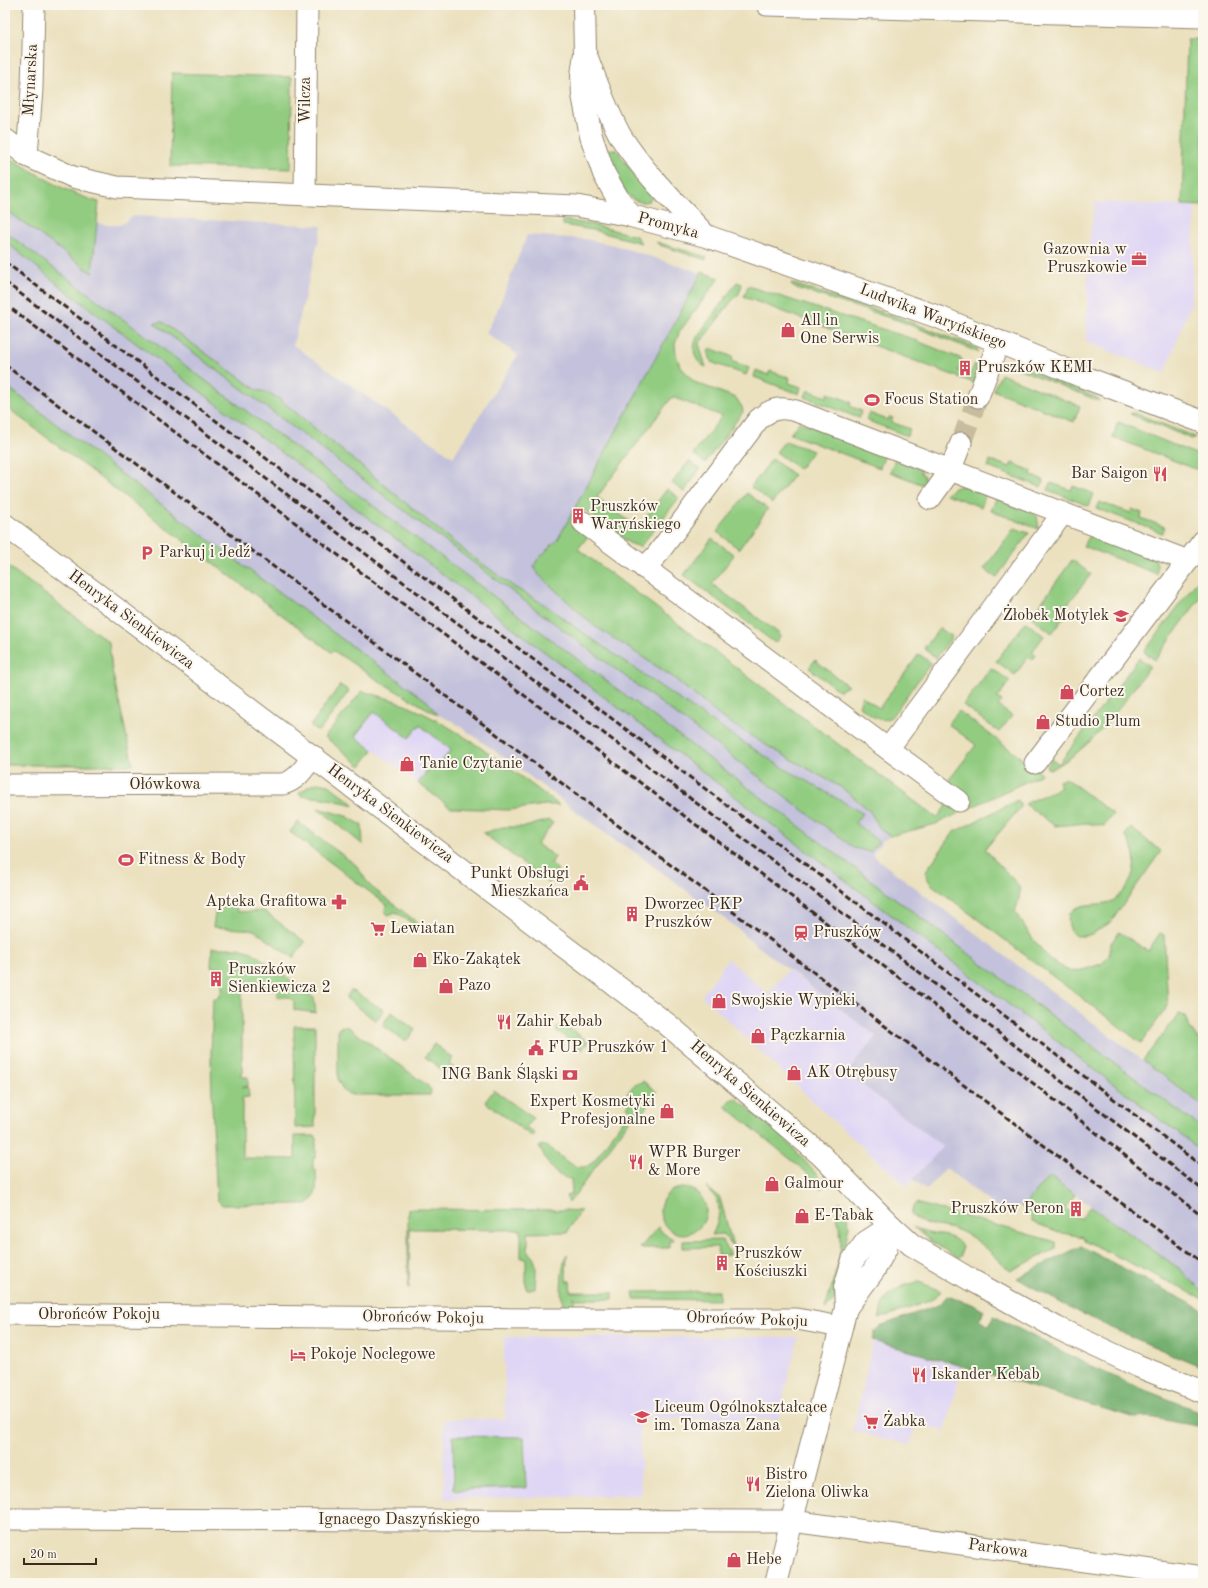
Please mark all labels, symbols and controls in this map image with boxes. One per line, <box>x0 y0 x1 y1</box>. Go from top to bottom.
street label: Młynarska <box>21 43 41 117</box>
street label: Wilcza <box>298 76 314 123</box>
street label: Promyka <box>636 210 700 242</box>
place label: Gazownia w Pruszkowie <box>1043 242 1128 276</box>
office icon: Gazownia w Pruszkowie <box>1130 250 1148 268</box>
street label: Ludwika Waryńskiego <box>857 282 1009 352</box>
place label: All in One Serwis <box>800 313 879 347</box>
shop icon: All in One Serwis <box>779 321 797 339</box>
building icon: Pruszków KEMI <box>956 359 974 377</box>
place label: Pruszków KEMI <box>977 360 1093 376</box>
sports icon: Focus Station <box>863 391 881 409</box>
place label: Focus Station <box>884 392 979 408</box>
restaurant icon: Bar Saigon <box>1151 465 1169 483</box>
place label: Bar Saigon <box>1071 466 1148 482</box>
place label: Pruszków Waryńskiego <box>590 499 681 533</box>
building icon: Pruszków Waryńskiego <box>569 507 587 525</box>
parking icon: Parkuj i Jedź <box>138 544 156 562</box>
place label: Parkuj i Jedź <box>159 545 250 561</box>
street label: Henryka Sienkiewicza <box>65 567 197 673</box>
place label: Żłobek Motylek <box>1002 604 1109 624</box>
school or university icon: Żłobek Motylek <box>1112 607 1130 625</box>
shop icon: Cortez <box>1058 683 1076 701</box>
place label: Cortez <box>1079 684 1124 700</box>
shop icon: Studio Plum <box>1034 713 1052 731</box>
place label: Studio Plum <box>1055 714 1141 730</box>
shop icon: Tanie Czytanie <box>398 755 416 773</box>
place label: Tanie Czytanie <box>419 756 522 772</box>
street label: Henryka Sienkiewicza <box>324 761 456 867</box>
street label: Ołówkowa <box>129 777 201 793</box>
sports icon: Fitness & Body <box>117 851 135 869</box>
place label: Fitness & Body <box>138 852 246 868</box>
place label: Punkt Obsługi Mieszkańca <box>470 866 569 900</box>
public building icon: Punkt Obsługi Mieszkańca <box>572 874 590 892</box>
pharmacy icon: Apteka Grafitowa <box>330 893 348 911</box>
place label: Apteka Grafitowa <box>205 894 327 910</box>
place label: Dworzec PKP Pruszków <box>644 897 742 931</box>
building icon: Dworzec PKP Pruszków <box>623 905 641 923</box>
supermarket icon: Lewiatan <box>369 920 387 938</box>
place label: Lewiatan <box>390 921 455 937</box>
station icon: Pruszków <box>792 924 810 942</box>
place label: Pruszków <box>813 925 882 941</box>
shop icon: Eko-Zakątek <box>411 951 429 969</box>
place label: Eko-Zakątek <box>432 952 521 968</box>
place label: Pruszków Sienkiewicza 2 <box>228 962 331 996</box>
building icon: Pruszków Sienkiewicza 2 <box>207 970 225 988</box>
shop icon: Pazo <box>437 977 455 995</box>
place label: Pazo <box>458 978 491 994</box>
shop icon: Swojskie Wypieki <box>710 992 728 1010</box>
place label: Swojskie Wypieki <box>731 993 855 1009</box>
restaurant icon: Zahir Kebab <box>495 1013 513 1031</box>
place label: Zahir Kebab <box>516 1014 602 1030</box>
shop icon: Pączkarnia <box>749 1027 767 1045</box>
place label: Pączkarnia <box>770 1028 846 1044</box>
street label: Henryka Sienkiewicza <box>687 1038 813 1150</box>
public building icon: FUP Pruszków 1 <box>527 1039 545 1057</box>
place label: FUP Pruszków 1 <box>548 1040 669 1056</box>
place label: ING Bank Śląski <box>441 1062 558 1083</box>
shop icon: AK Otrębusy <box>785 1064 803 1082</box>
place label: AK Otrębusy <box>806 1065 898 1081</box>
bank icon: ING Bank Śląski <box>561 1066 579 1084</box>
place label: Expert Kosmetyki Profesjonalne <box>530 1094 655 1128</box>
shop icon: Expert Kosmetyki Profesjonalne <box>658 1102 676 1120</box>
place label: WPR Burger & More <box>648 1145 741 1179</box>
restaurant icon: WPR Burger & More <box>627 1153 645 1171</box>
shop icon: Galmour <box>763 1175 781 1193</box>
place label: Galmour <box>784 1176 844 1192</box>
building icon: Pruszków Peron <box>1067 1200 1085 1218</box>
place label: Pruszków Peron <box>951 1201 1064 1217</box>
shop icon: E-Tabak <box>793 1207 811 1225</box>
place label: E-Tabak <box>814 1208 874 1224</box>
place label: Pruszków Kościuszki <box>734 1246 807 1280</box>
building icon: Pruszków Kościuszki <box>713 1254 731 1272</box>
street label: Obrońców Pokoju <box>38 1307 160 1323</box>
street label: Obrońców Pokoju <box>362 1309 485 1327</box>
street label: Obrońców Pokoju <box>686 1310 809 1330</box>
hotel icon: Pokoje Noclegowe <box>289 1346 307 1364</box>
place label: Pokoje Noclegowe <box>310 1347 435 1363</box>
restaurant icon: Iskander Kebab <box>910 1366 928 1384</box>
place label: Iskander Kebab <box>931 1367 1040 1383</box>
place label: Liceum Ogólnokształcące im. Tomasza Zana <box>654 1400 827 1434</box>
school or university icon: Liceum Ogólnokształcące im. Tomasza Zana <box>633 1408 651 1426</box>
place label: Żabka <box>883 1410 926 1430</box>
supermarket icon: Żabka <box>862 1413 880 1431</box>
place label: Bistro Zielona Oliwka <box>765 1467 869 1501</box>
restaurant icon: Bistro Zielona Oliwka <box>744 1475 762 1493</box>
street label: Ignacego Daszyńskiego <box>318 1512 480 1528</box>
street label: Parkowa <box>967 1537 1029 1561</box>
scale bar <box>24 1540 96 1566</box>
text: 20 m <box>30 1549 57 1561</box>
shop icon: Hebe <box>725 1551 743 1569</box>
place label: Hebe <box>746 1552 782 1568</box>

